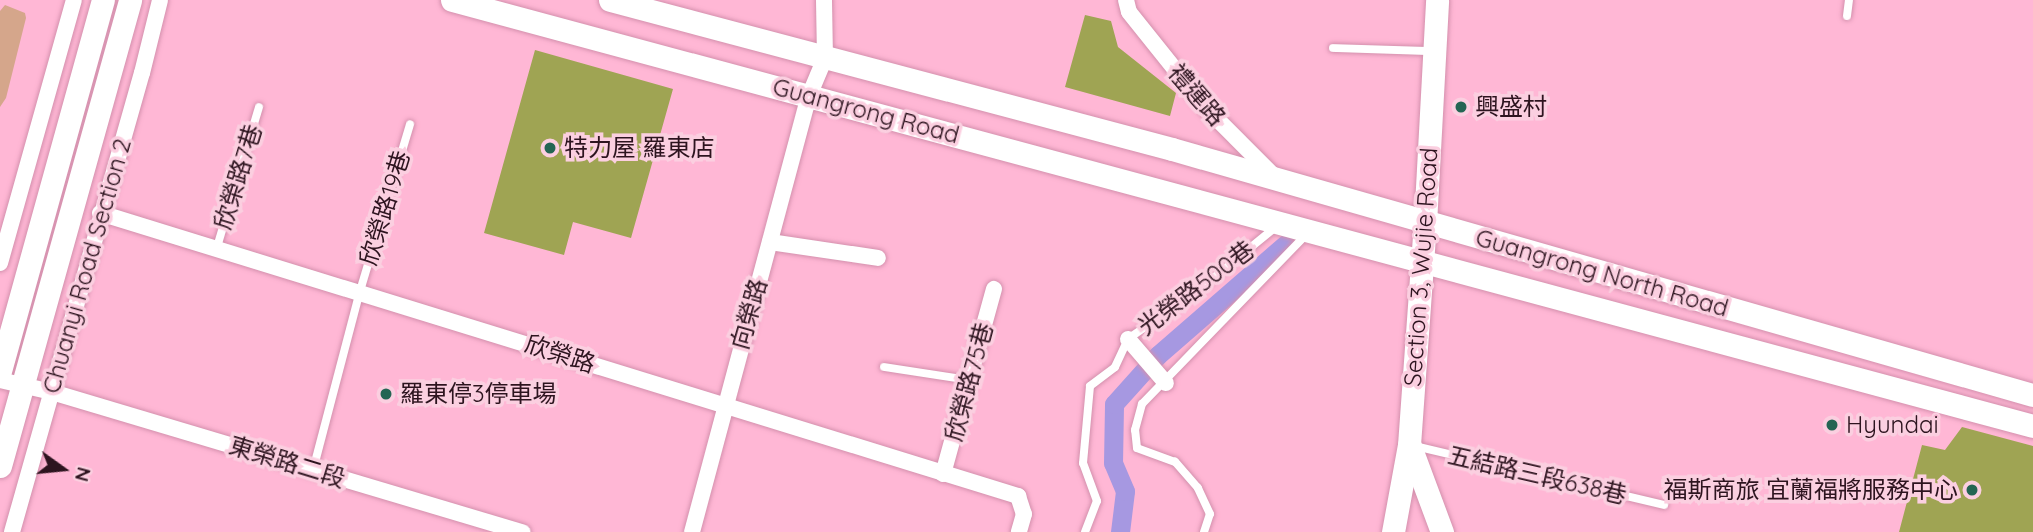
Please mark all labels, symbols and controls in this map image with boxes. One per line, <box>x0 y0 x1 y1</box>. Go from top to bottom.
street label: 禮運路 <box>1163 58 1231 132</box>
street label: Guangrong Road <box>770 72 962 150</box>
place label: 興盛村 <box>1475 93 1547 121</box>
marker: 興盛村 <box>1453 99 1469 115</box>
street label: 欣榮路7巷 <box>208 121 268 233</box>
place label: 特力屋 羅東店 <box>564 134 715 162</box>
street label: Chuanyi Road Section 2 <box>37 135 137 397</box>
marker: 特力屋 羅東店 <box>542 140 558 156</box>
street label: 欣榮路19巷 <box>354 147 416 269</box>
street label: Section 3, Wujie Road <box>1398 147 1444 387</box>
street label: Guangrong North Road <box>1472 223 1732 323</box>
street label: 光榮路500巷 <box>1132 235 1260 341</box>
street label: 向榮路 <box>725 275 773 353</box>
street label: 欣榮路75巷 <box>939 320 999 444</box>
street label: 欣榮路 <box>521 329 599 379</box>
place label: 羅東停3停車場 <box>400 380 557 408</box>
marker: 羅東停3停車場 <box>378 386 394 402</box>
place label: Hyundai <box>1846 411 1939 439</box>
marker: Hyundai <box>1824 417 1840 433</box>
street label: 東榮路二段 <box>225 431 349 493</box>
north arrow <box>28 434 98 504</box>
street label: 五結路三段638巷 <box>1445 440 1629 510</box>
text: N <box>70 465 97 484</box>
place label: 福斯商旅 宜蘭福將服務中心 <box>1663 476 1958 504</box>
marker: 福斯商旅 宜蘭福將服務中心 <box>1964 482 1980 498</box>

